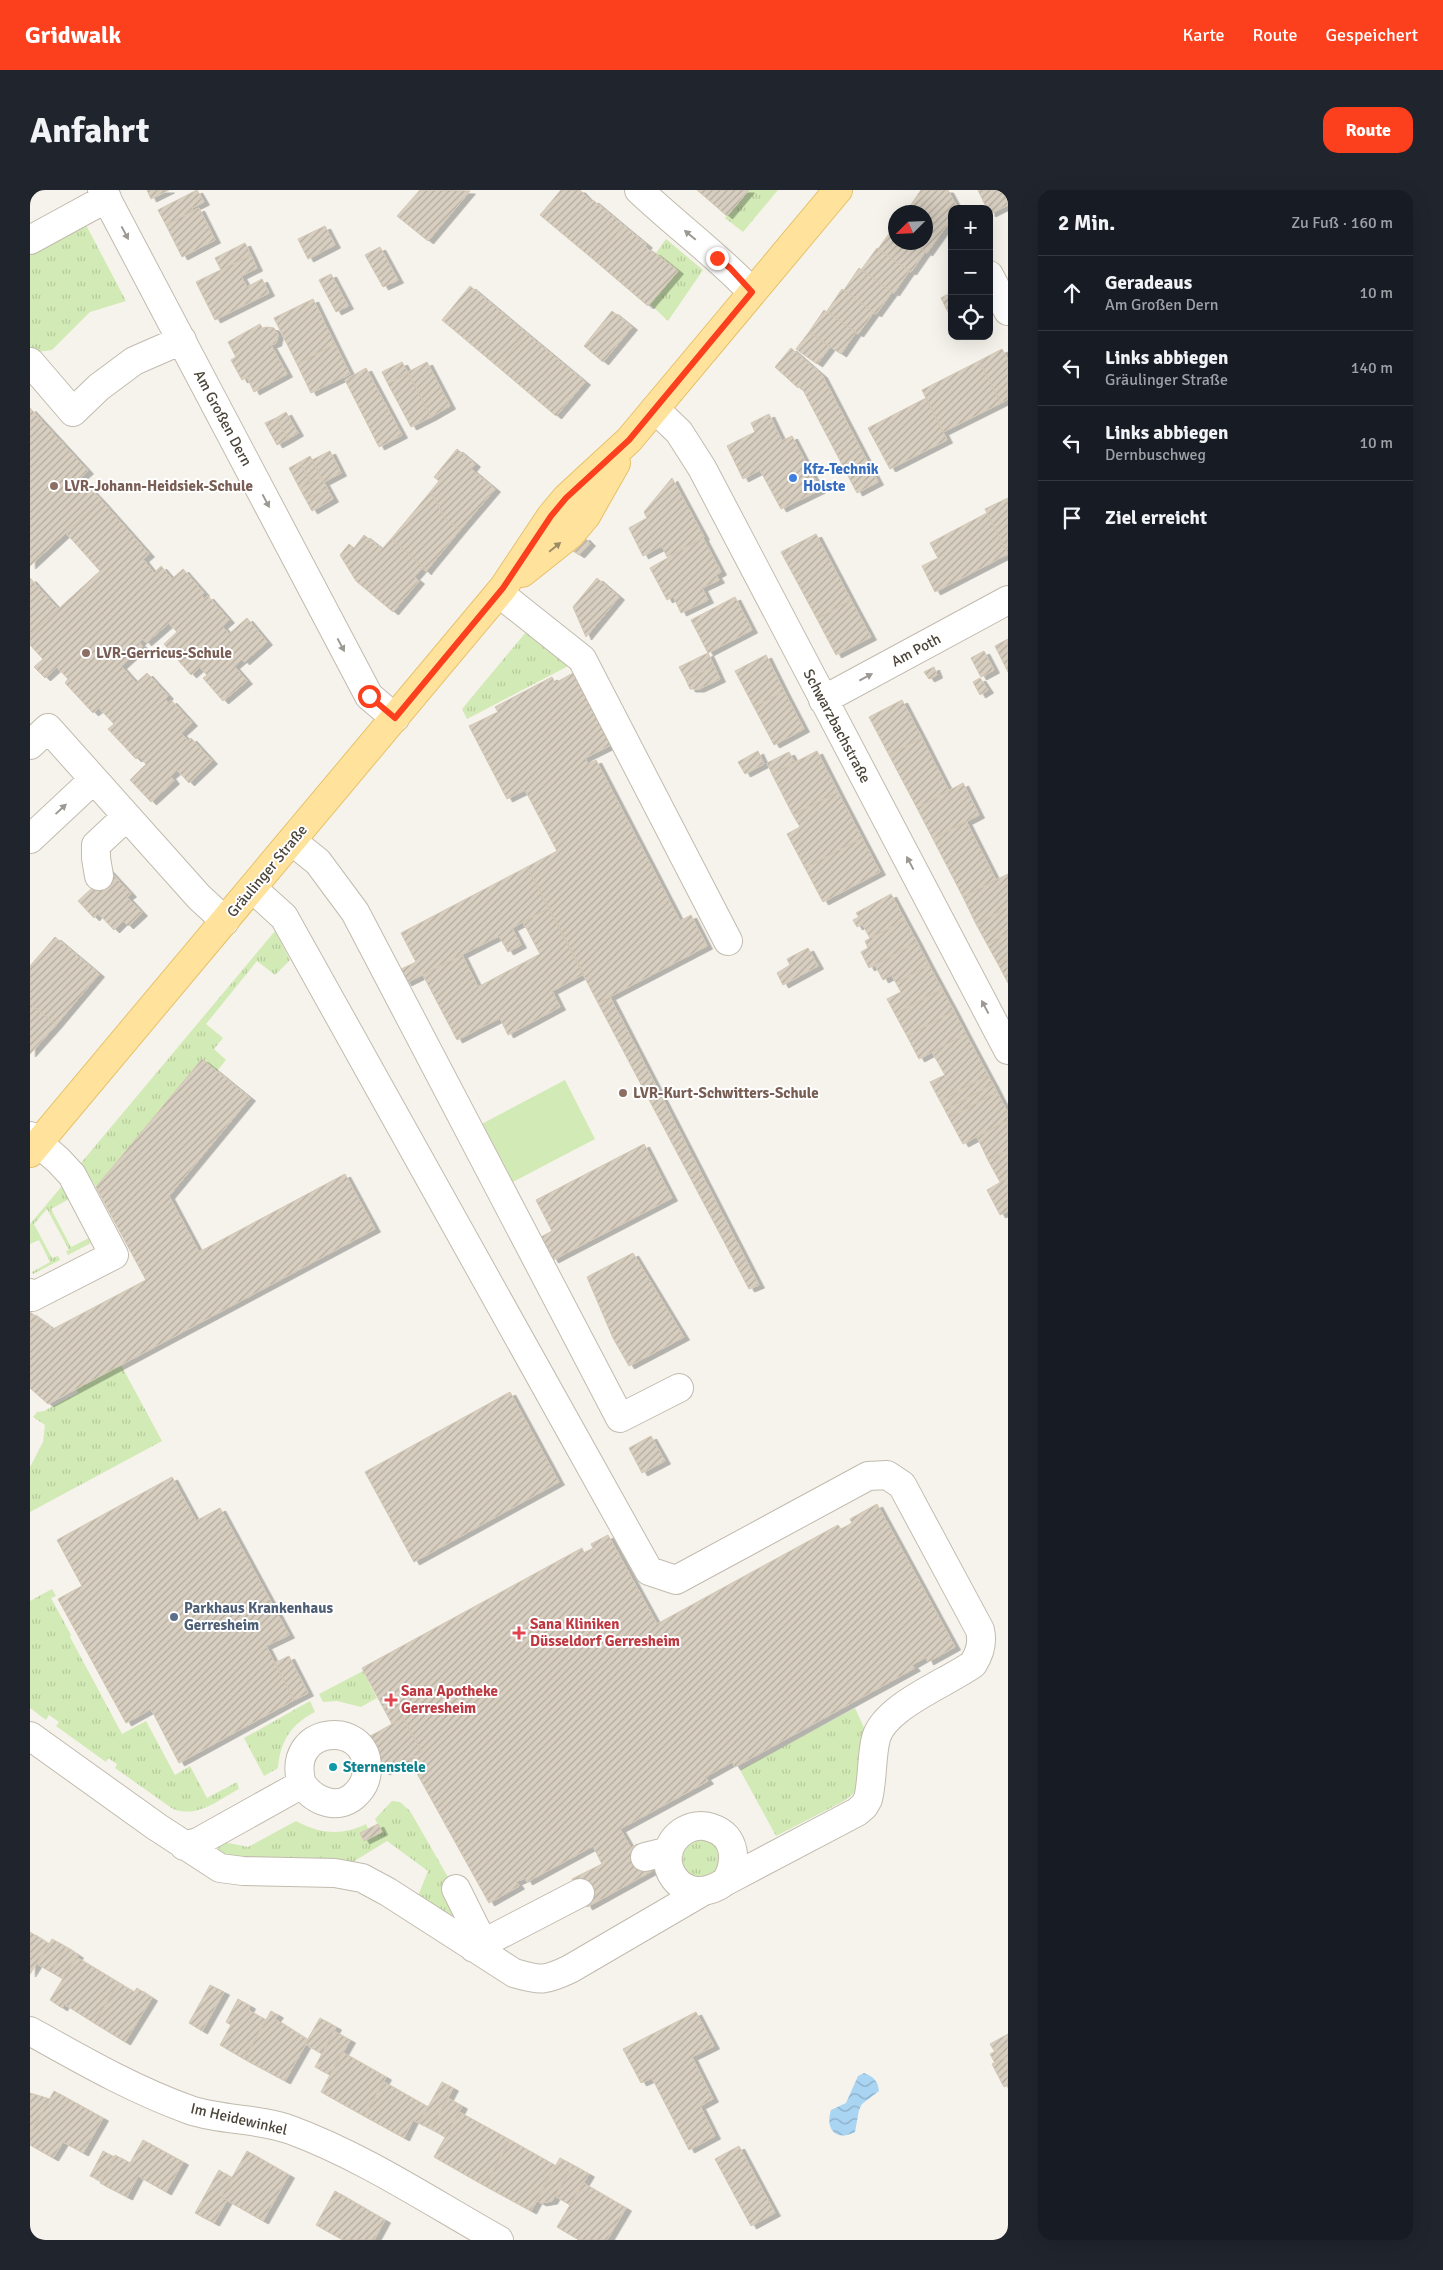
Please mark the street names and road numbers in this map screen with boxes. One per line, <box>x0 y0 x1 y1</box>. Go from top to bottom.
street label: Am Großen Dern <box>190 367 256 469</box>
street label: Am Poth <box>888 629 944 671</box>
street label: Schwarzbachstraße <box>799 666 875 786</box>
street label: Gräulinger Straße <box>223 821 311 921</box>
street label: Im Heidewinkel <box>189 2099 289 2139</box>

